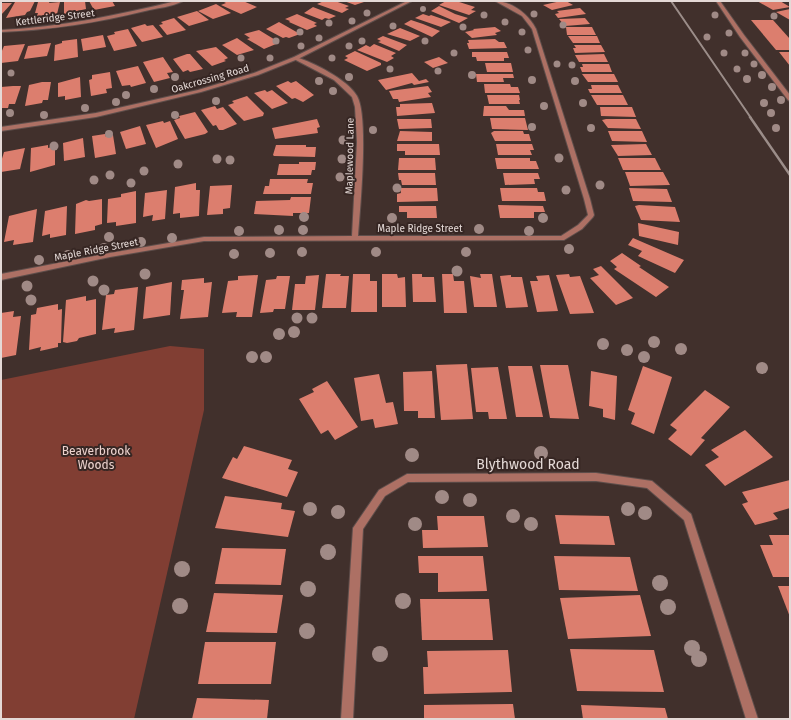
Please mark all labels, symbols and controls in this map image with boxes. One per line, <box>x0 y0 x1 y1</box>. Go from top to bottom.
street label: Kettleridge Street <box>15 7 96 29</box>
street label: Oakcrossing Road <box>170 62 251 96</box>
street label: Maplewood Lane <box>343 118 357 194</box>
street label: Maple Ridge Street <box>377 223 463 235</box>
street label: Maple Ridge Street <box>53 236 140 264</box>
park label: Beaverbrook Woods <box>62 444 131 472</box>
street label: Blythwood Road <box>476 456 580 473</box>

